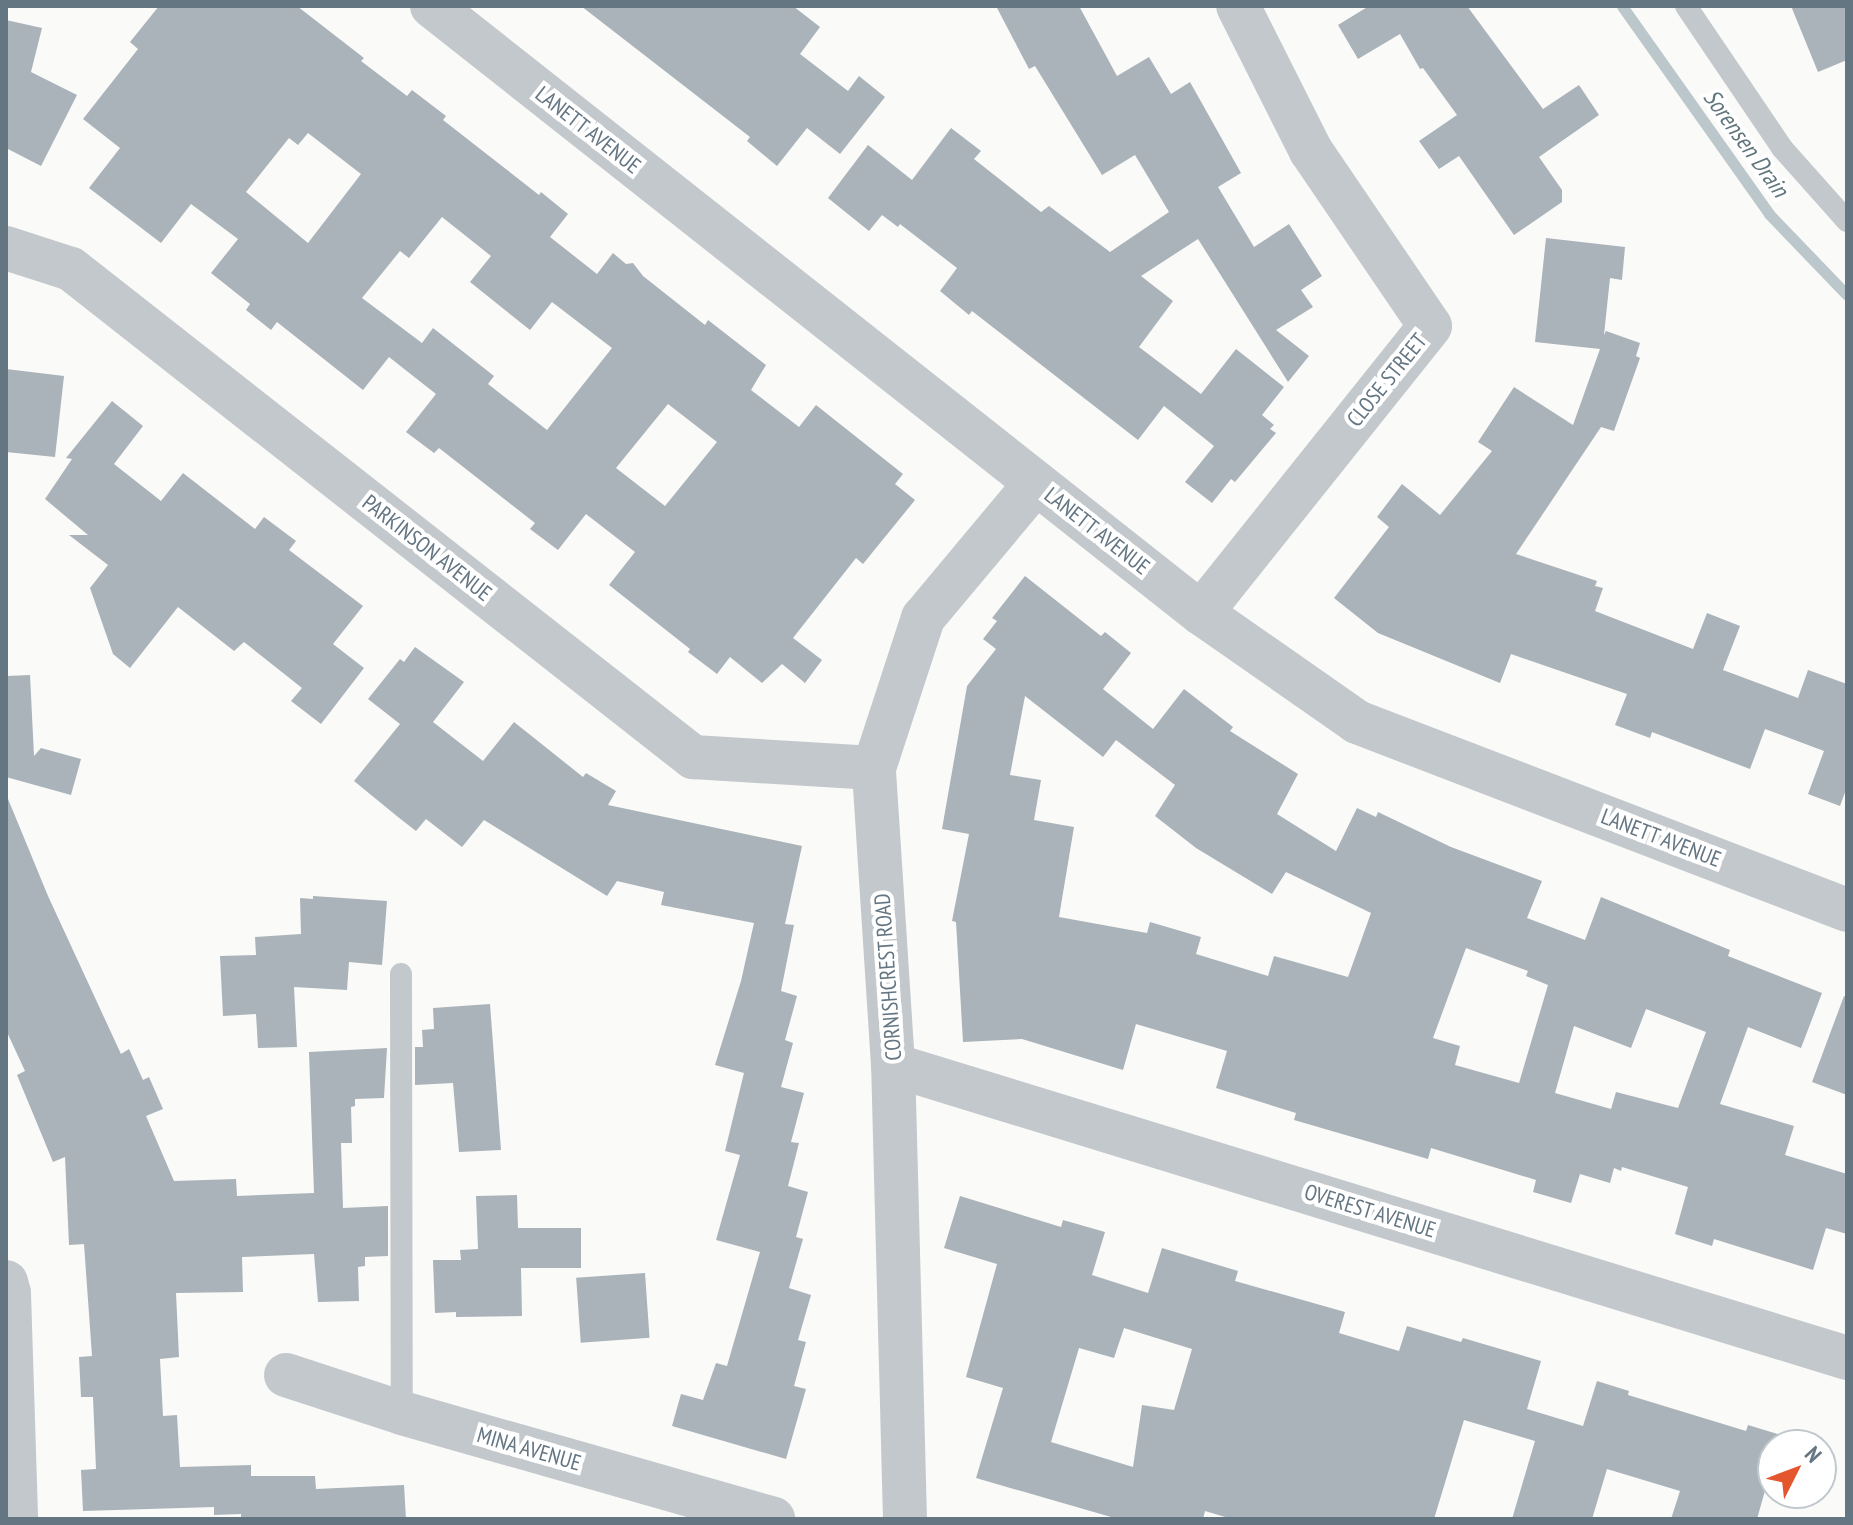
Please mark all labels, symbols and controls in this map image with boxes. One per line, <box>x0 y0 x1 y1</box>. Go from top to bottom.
street label: LANETT AVENUE <box>530 80 646 180</box>
water label: Sorensen Drain <box>1697 84 1795 202</box>
street label: CLOSE STREET <box>1341 328 1433 432</box>
street label: LANETT AVENUE <box>1039 481 1155 581</box>
street label: PARKINSON AVENUE <box>357 489 497 607</box>
street label: LANETT AVENUE <box>1597 803 1725 873</box>
street label: CORNISHCREST ROAD <box>869 892 907 1062</box>
street label: OVEREST AVENUE <box>1301 1178 1439 1244</box>
street label: MINA AVENUE <box>473 1421 585 1477</box>
north arrow <box>1757 1429 1837 1509</box>
text: N <box>1799 1440 1828 1468</box>

